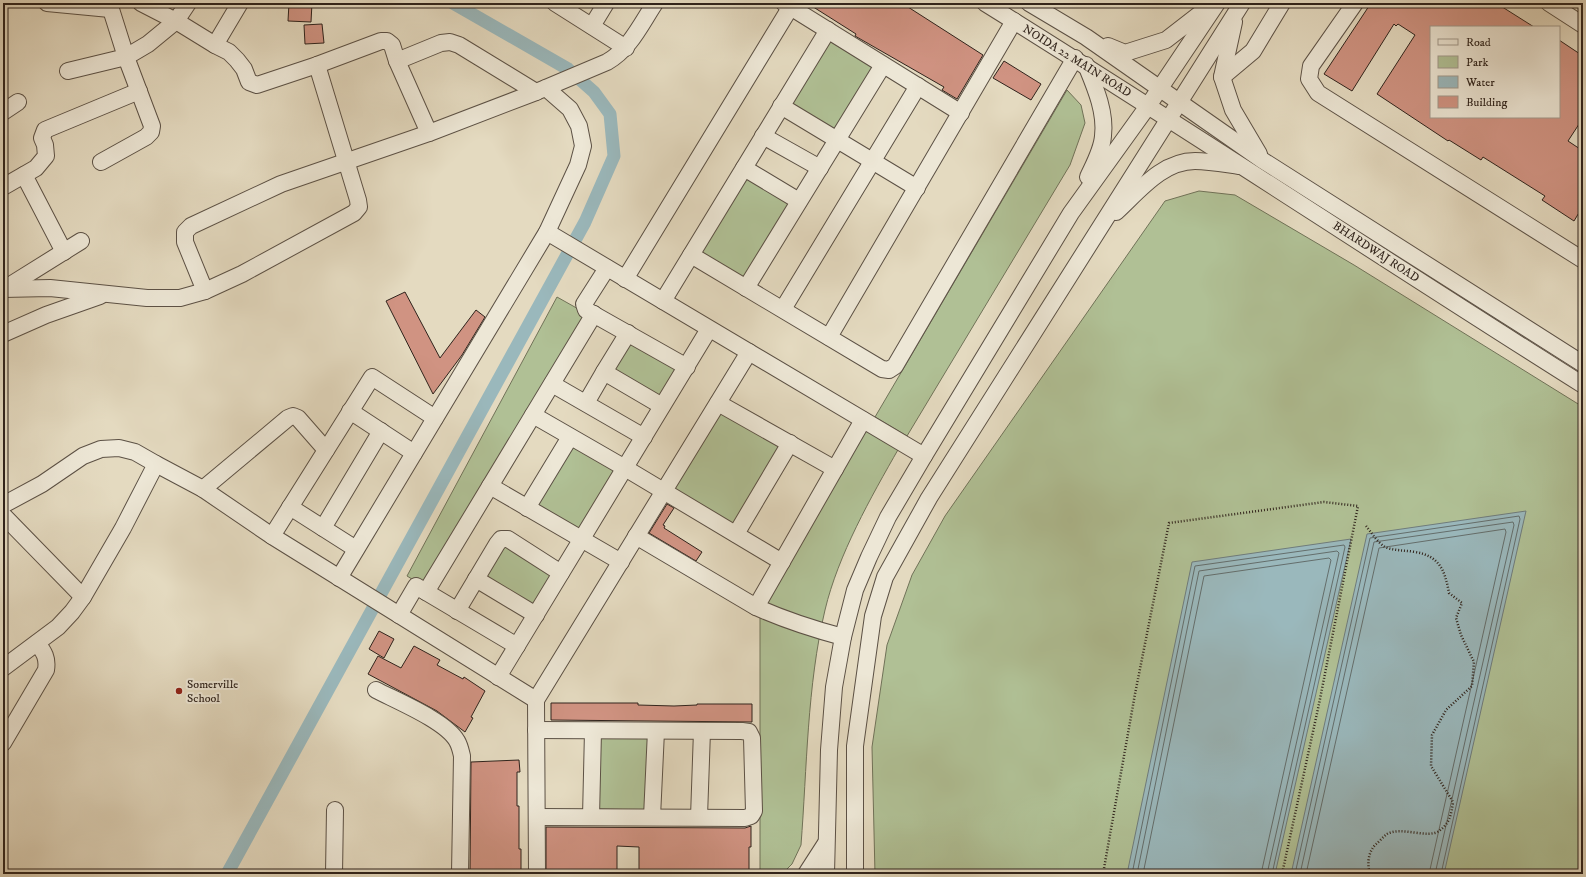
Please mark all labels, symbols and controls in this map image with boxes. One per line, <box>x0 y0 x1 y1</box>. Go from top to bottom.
street label: NOIDA 22 MAIN ROAD <box>1020 21 1134 101</box>
legend <box>1430 26 1560 118</box>
text: Road <box>1466 35 1491 50</box>
text: Park <box>1466 55 1488 70</box>
text: Water <box>1465 75 1495 90</box>
text: Building <box>1466 95 1507 110</box>
street label: BHARDWAJ ROAD <box>1330 218 1422 286</box>
place label: Somerville School <box>187 677 238 706</box>
marker: Somerville School <box>174 686 184 696</box>

